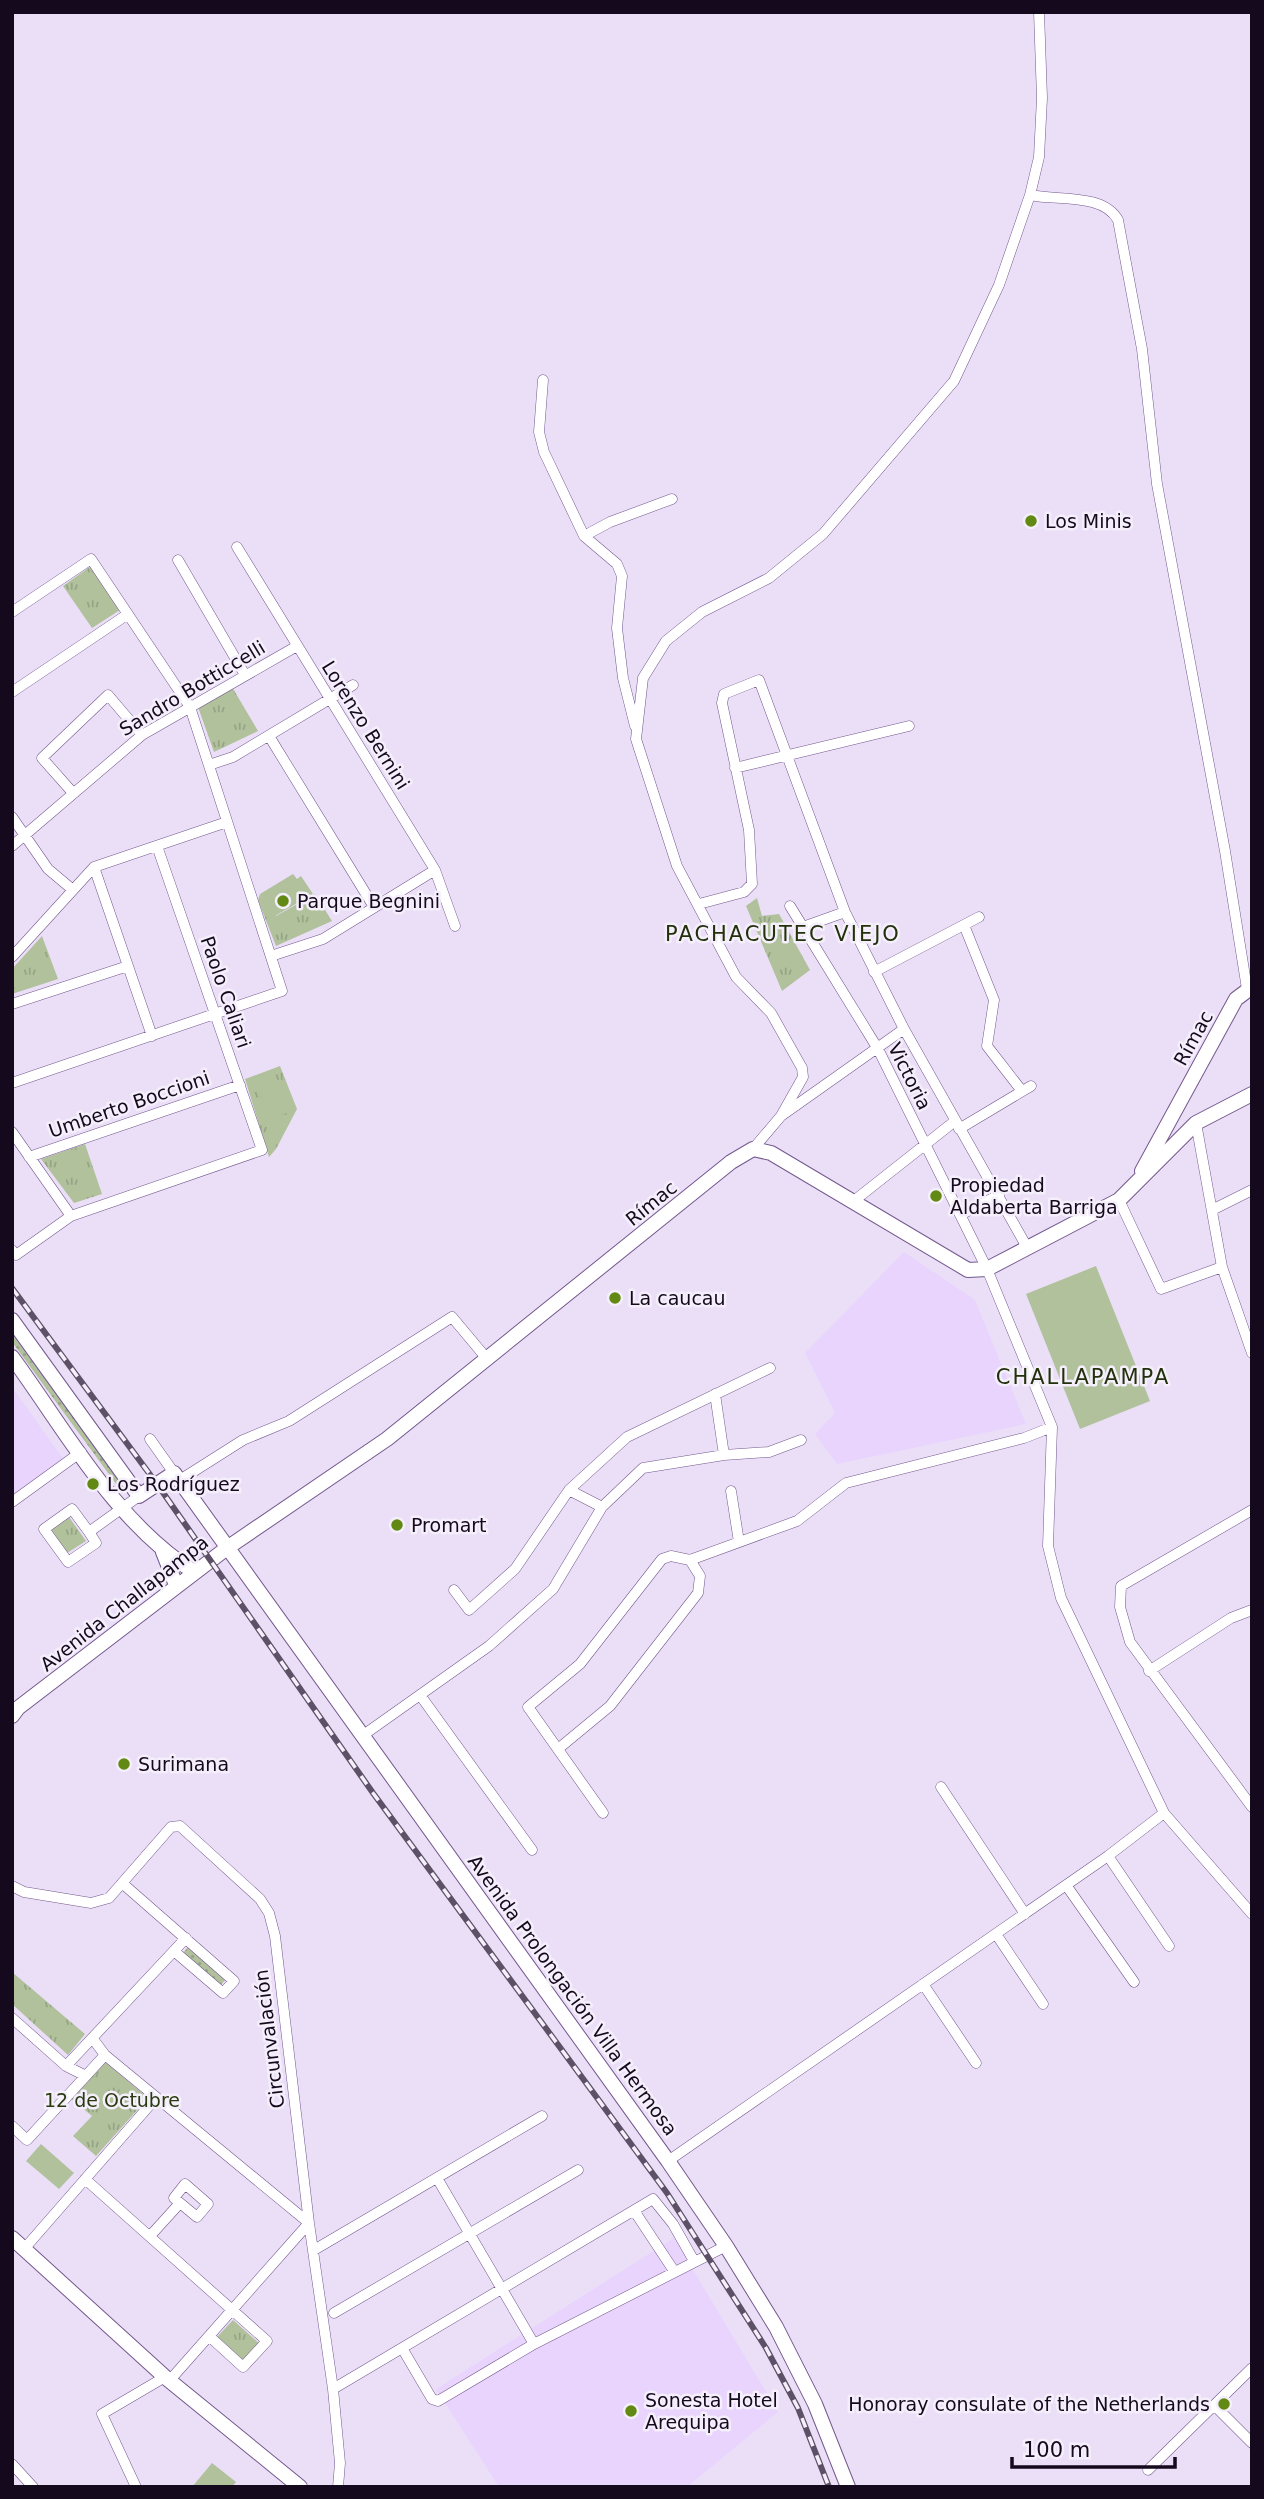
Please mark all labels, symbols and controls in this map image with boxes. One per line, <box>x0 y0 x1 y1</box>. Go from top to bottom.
place label: Los Minis <box>1045 510 1132 532</box>
marker: Los Minis <box>1023 513 1039 529</box>
street label: Sandro Botticcelli <box>115 636 269 740</box>
street label: Lorenzo Bernini <box>318 657 414 793</box>
place label: Parque Begnini <box>297 890 440 912</box>
marker: Parque Begnini <box>275 893 291 909</box>
district label: PACHACUTEC VIEJO <box>665 922 901 946</box>
street label: Paolo Caliari <box>197 933 255 1051</box>
street label: Rímac <box>1169 1007 1217 1069</box>
street label: Victoria <box>884 1039 936 1113</box>
street label: Umberto Boccioni <box>46 1066 212 1142</box>
place label: Propiedad Aldaberta Barriga <box>950 1174 1118 1218</box>
street label: Rímac <box>621 1176 681 1230</box>
marker: Propiedad Aldaberta Barriga <box>928 1188 944 1204</box>
place label: La caucau <box>629 1287 726 1309</box>
marker: La caucau <box>607 1290 623 1306</box>
district label: CHALLAPAMPA <box>996 1365 1170 1389</box>
place label: Los Rodríguez <box>107 1473 240 1495</box>
marker: Los Rodríguez <box>85 1476 101 1492</box>
place label: Promart <box>411 1514 487 1536</box>
marker: Promart <box>389 1517 405 1533</box>
street label: Avenida Challapampa <box>36 1531 212 1675</box>
place label: Surimana <box>138 1753 229 1775</box>
marker: Surimana <box>116 1756 132 1772</box>
street label: Avenida Prolongación Villa Hermosa <box>464 1850 682 2140</box>
street label: Circunvalación <box>250 1968 288 2110</box>
park label: 12 de Octubre <box>44 2089 180 2111</box>
place label: Sonesta Hotel Arequipa <box>645 2389 778 2433</box>
place label: Honoray consulate of the Netherlands <box>848 2393 1210 2415</box>
marker: Honoray consulate of the Netherlands <box>1216 2396 1232 2412</box>
marker: Sonesta Hotel Arequipa <box>623 2403 639 2419</box>
scale bar <box>1012 2426 1175 2470</box>
text: 100 m <box>1023 2438 1090 2462</box>

